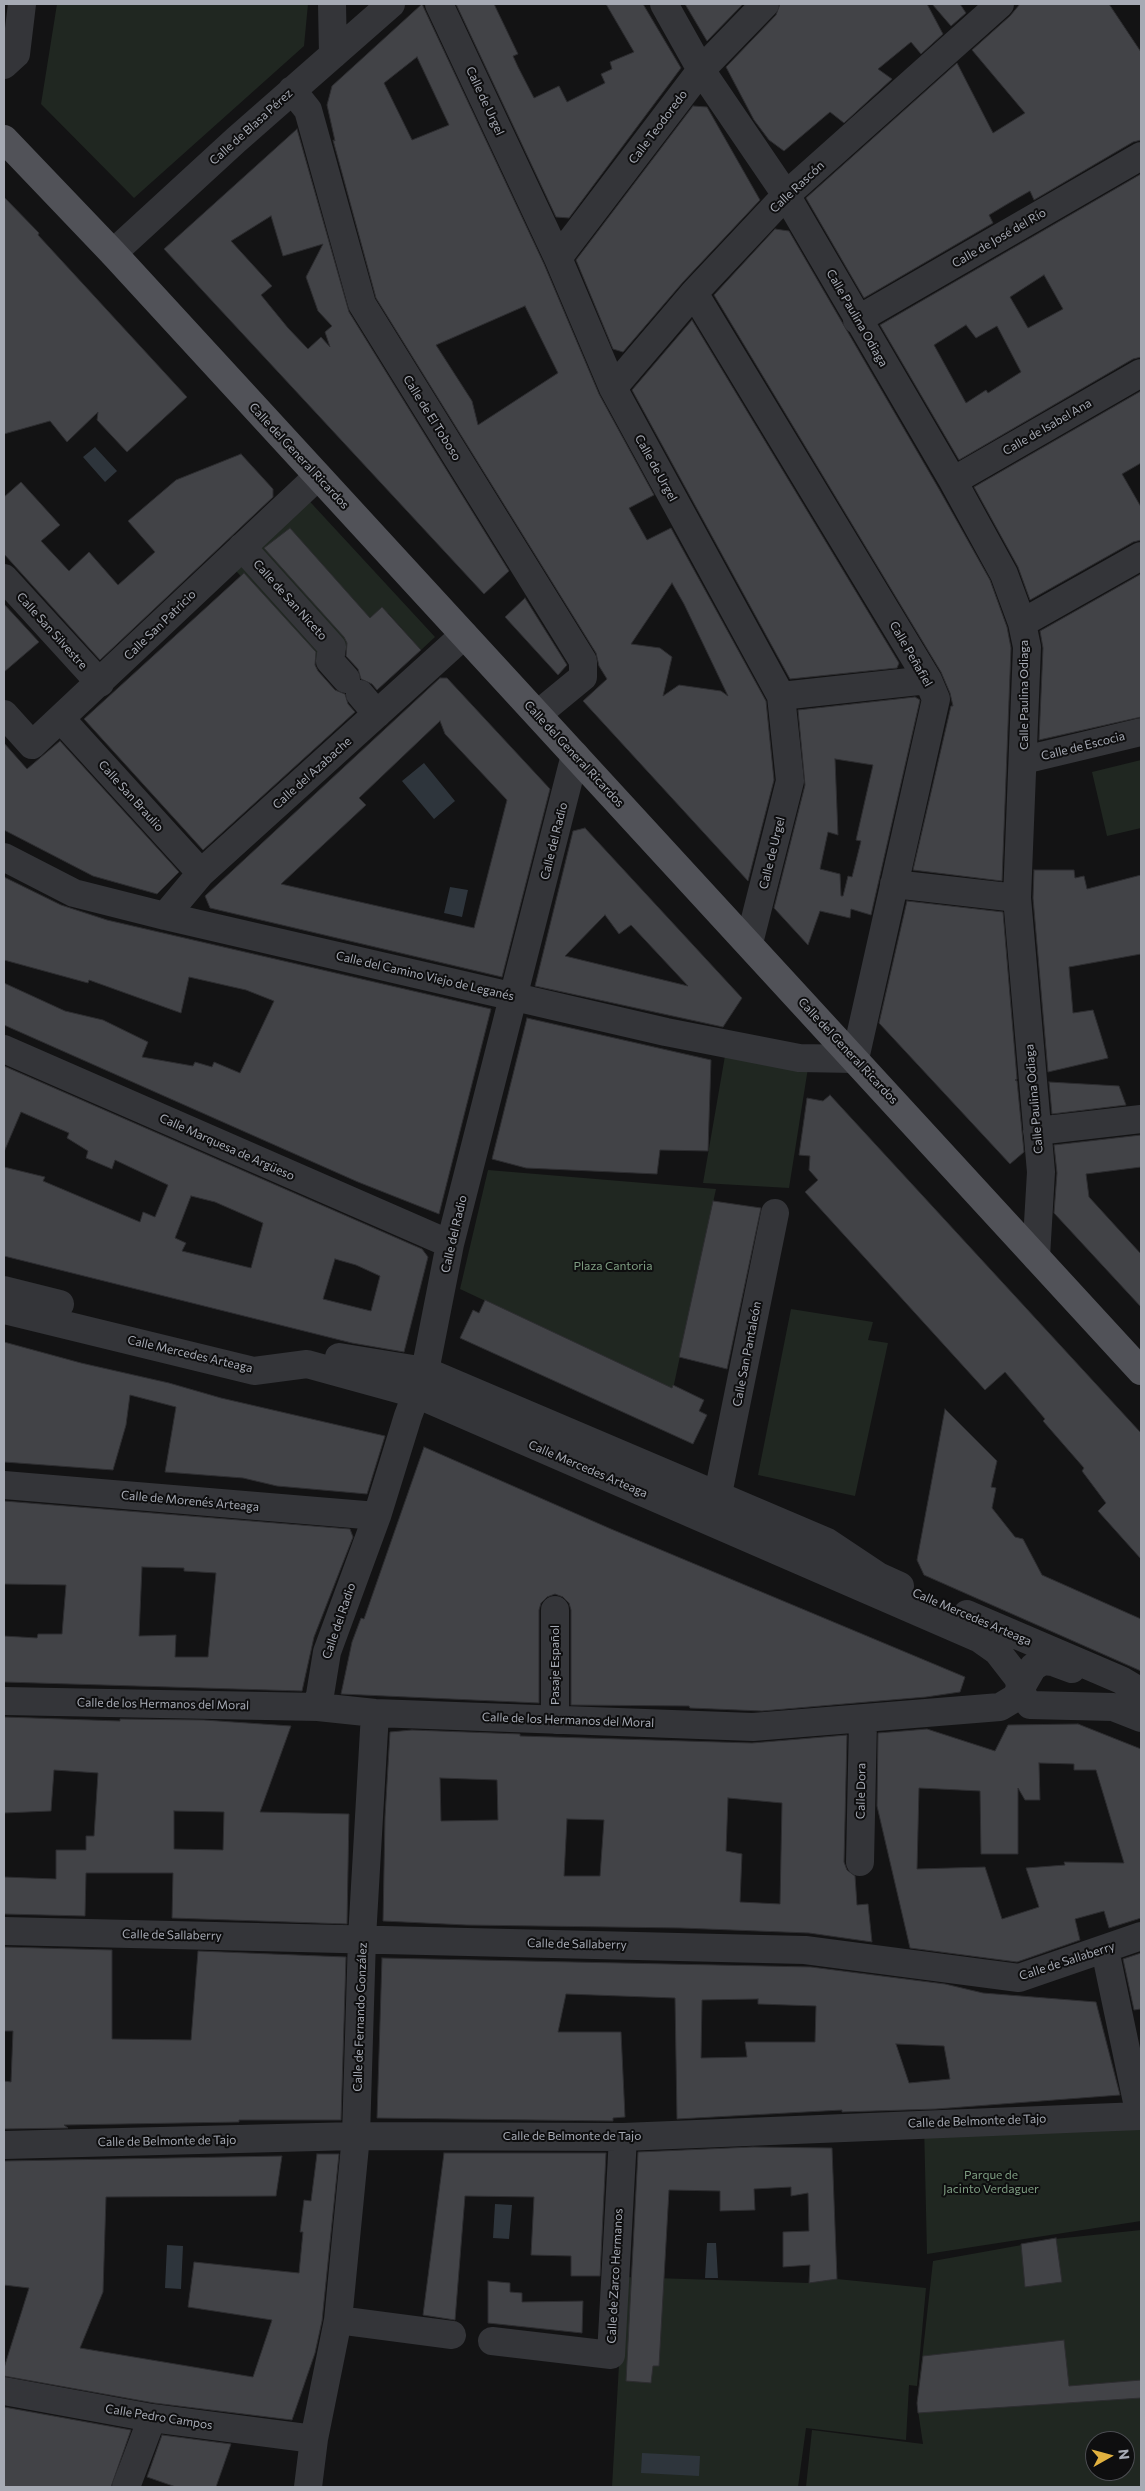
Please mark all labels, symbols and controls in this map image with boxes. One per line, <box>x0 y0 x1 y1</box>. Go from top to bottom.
street label: Calle de Urgel <box>463 64 507 138</box>
street label: Calle de Blasa Pérez <box>207 86 295 168</box>
street label: Calle Teodoredo <box>626 87 690 167</box>
street label: Calle Rascón <box>767 158 827 216</box>
street label: Calle de José del Río <box>949 205 1049 271</box>
street label: Calle Paulina Odiaga <box>823 267 891 369</box>
street label: Calle de El Toboso <box>400 373 464 463</box>
street label: Calle de Isabel Ana <box>1000 396 1094 458</box>
street label: Calle del General Ricardos <box>246 400 352 512</box>
street label: Calle de Urgel <box>632 432 680 504</box>
street label: Calle de San Niceto <box>250 557 330 643</box>
street label: Calle San Patricio <box>121 587 199 663</box>
street label: Calle San Silvestre <box>14 590 90 672</box>
street label: Calle Peñafiel <box>886 619 936 689</box>
street label: Calle Paulina Odiaga <box>1017 640 1031 750</box>
street label: Calle del General Ricardos <box>521 698 627 810</box>
street label: Calle de Escocia <box>1040 729 1126 763</box>
street label: Calle del Azabache <box>270 734 354 812</box>
street label: Calle San Braulio <box>95 758 167 834</box>
street label: Calle del Radio <box>537 801 571 881</box>
street label: Calle de Urgel <box>756 815 788 891</box>
street label: Calle del Camino Viejo de Leganés <box>334 948 516 1004</box>
street label: Calle del General Ricardos <box>795 995 901 1107</box>
street label: Calle Paulina Odiaga <box>1022 1044 1046 1154</box>
street label: Calle Marquesa de Argüeso <box>157 1111 297 1183</box>
street label: Calle del Radio <box>438 1194 470 1274</box>
park label: Plaza Cantoria <box>574 1259 652 1273</box>
street label: Calle San Pantaleón <box>730 1300 764 1408</box>
street label: Calle Mercedes Arteaga <box>126 1333 254 1375</box>
street label: Calle Mercedes Arteaga <box>526 1437 650 1501</box>
street label: Calle de Morenés Arteaga <box>120 1488 260 1514</box>
street label: Calle del Radio <box>319 1581 359 1661</box>
street label: Calle Mercedes Arteaga <box>910 1585 1034 1649</box>
street label: Pasaje Español <box>548 1625 562 1705</box>
street label: Calle de los Hermanos del Moral <box>77 1695 249 1713</box>
street label: Calle de los Hermanos del Moral <box>482 1710 654 1730</box>
street label: Calle Dora <box>853 1763 869 1819</box>
street label: Calle de Sallaberry <box>122 1927 222 1943</box>
street label: Calle de Sallaberry <box>527 1936 627 1952</box>
street label: Calle de Sallaberry <box>1017 1939 1117 1983</box>
street label: Calle de Fernando González <box>350 1942 370 2092</box>
street label: Calle de Belmonte de Tajo <box>907 2111 1047 2131</box>
street label: Calle de Belmonte de Tajo <box>503 2129 641 2143</box>
street label: Calle de Belmonte de Tajo <box>98 2133 236 2149</box>
park label: Parque de Jacinto Verdaguer <box>943 2168 1039 2196</box>
street label: Calle de Zarco Hermanos <box>604 2208 626 2344</box>
street label: Calle Pedro Campos <box>104 2401 214 2433</box>
north arrow <box>1085 2431 1135 2481</box>
text: N <box>1115 2448 1133 2460</box>

